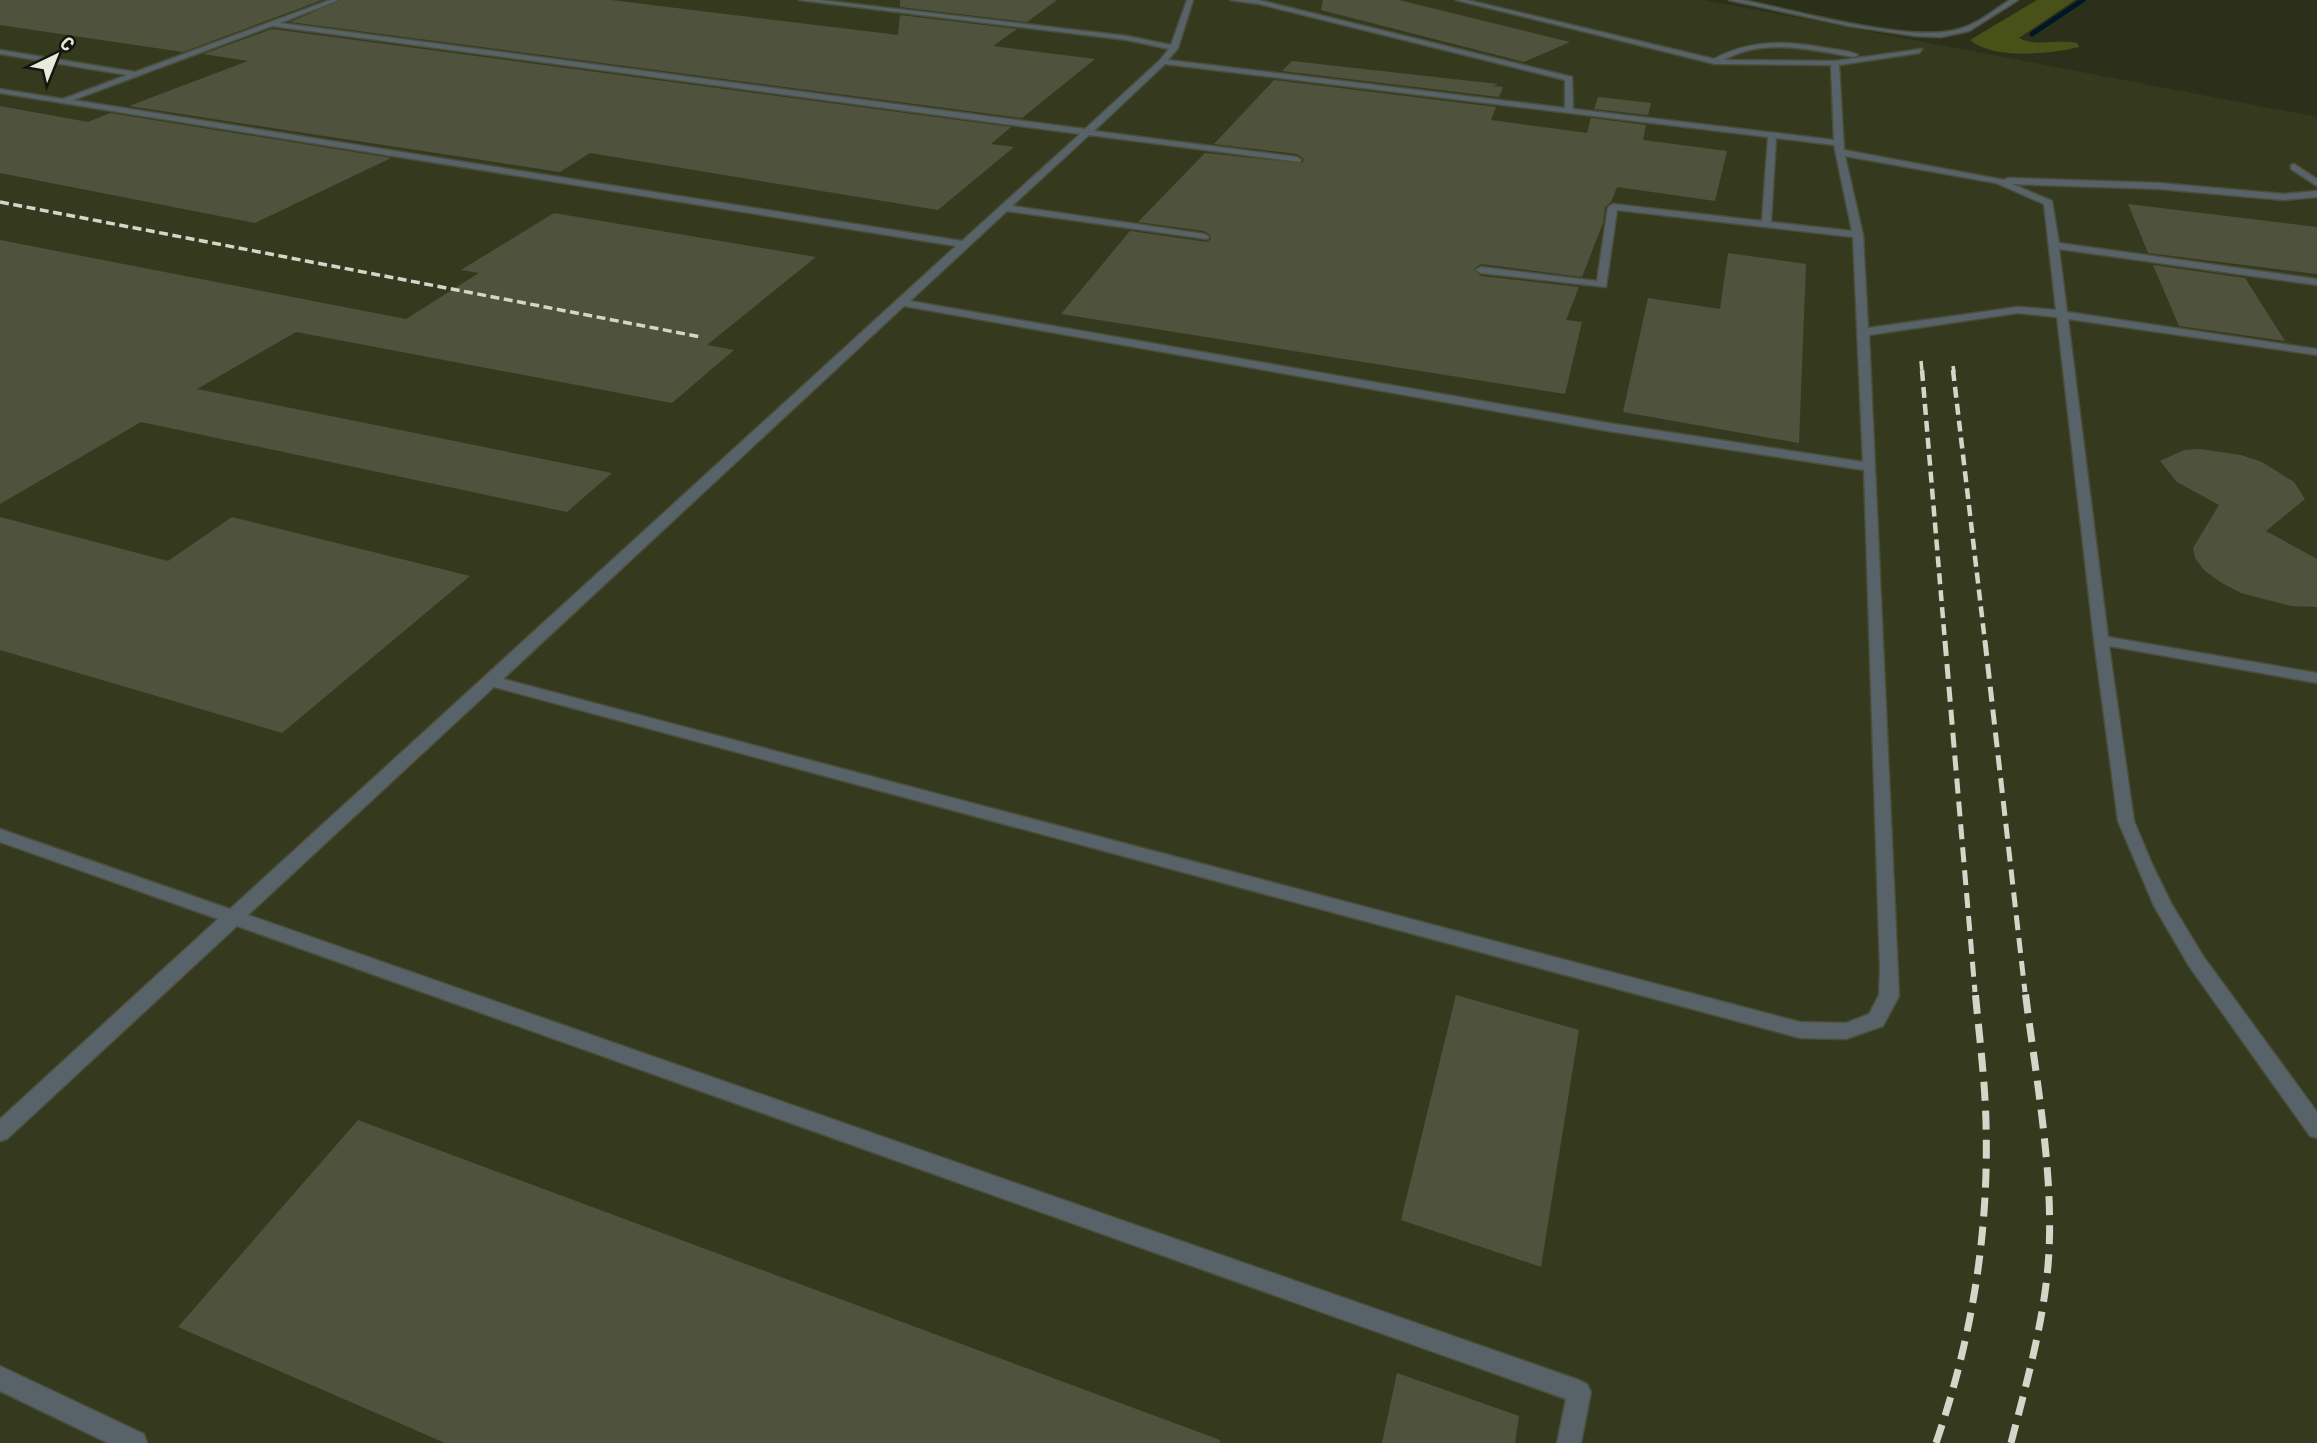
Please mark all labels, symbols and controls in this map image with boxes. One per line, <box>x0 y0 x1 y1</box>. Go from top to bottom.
north arrow <box>21 21 91 91</box>
text: С <box>55 32 79 56</box>

